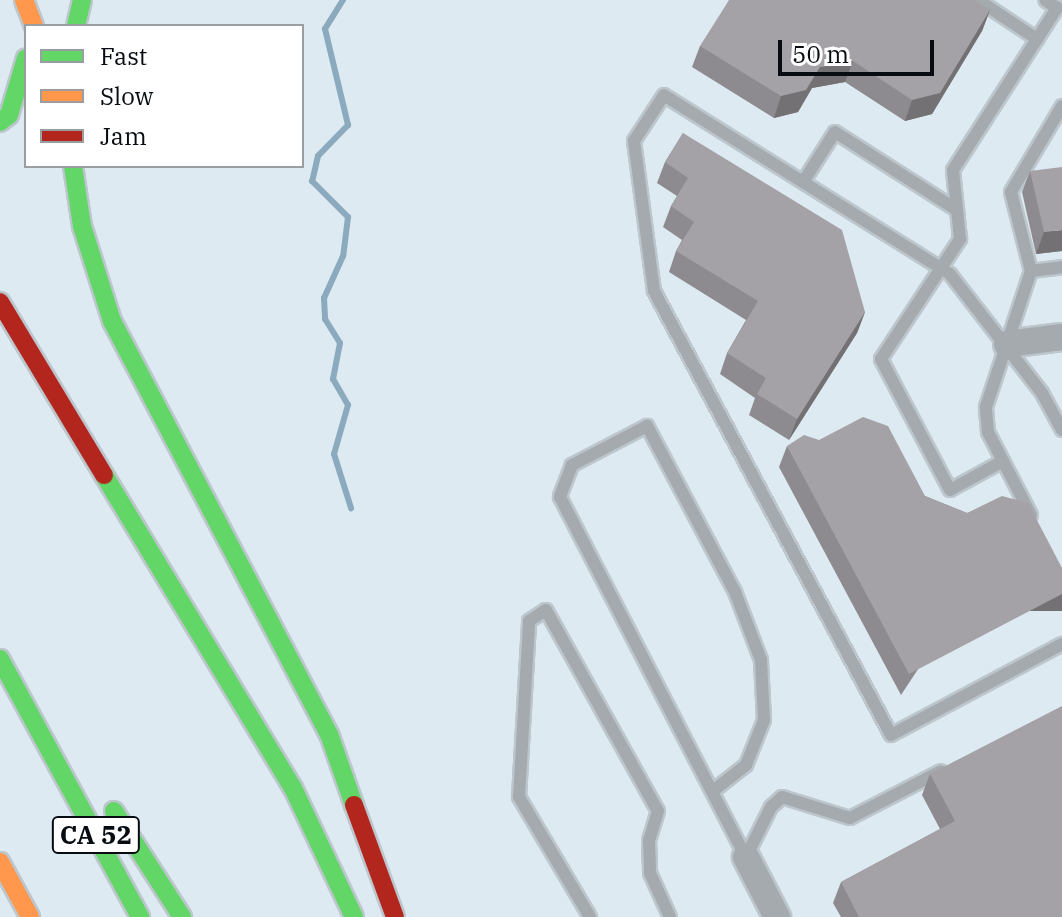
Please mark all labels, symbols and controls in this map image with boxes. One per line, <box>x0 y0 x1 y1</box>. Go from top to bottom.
legend <box>24 24 304 168</box>
scale bar <box>782 24 938 74</box>
text: 50 m <box>792 38 849 70</box>
text: Fast <box>100 40 147 72</box>
text: Slow <box>100 80 153 112</box>
text: Jam <box>100 120 147 152</box>
road number: CA 52 <box>50 813 142 857</box>

